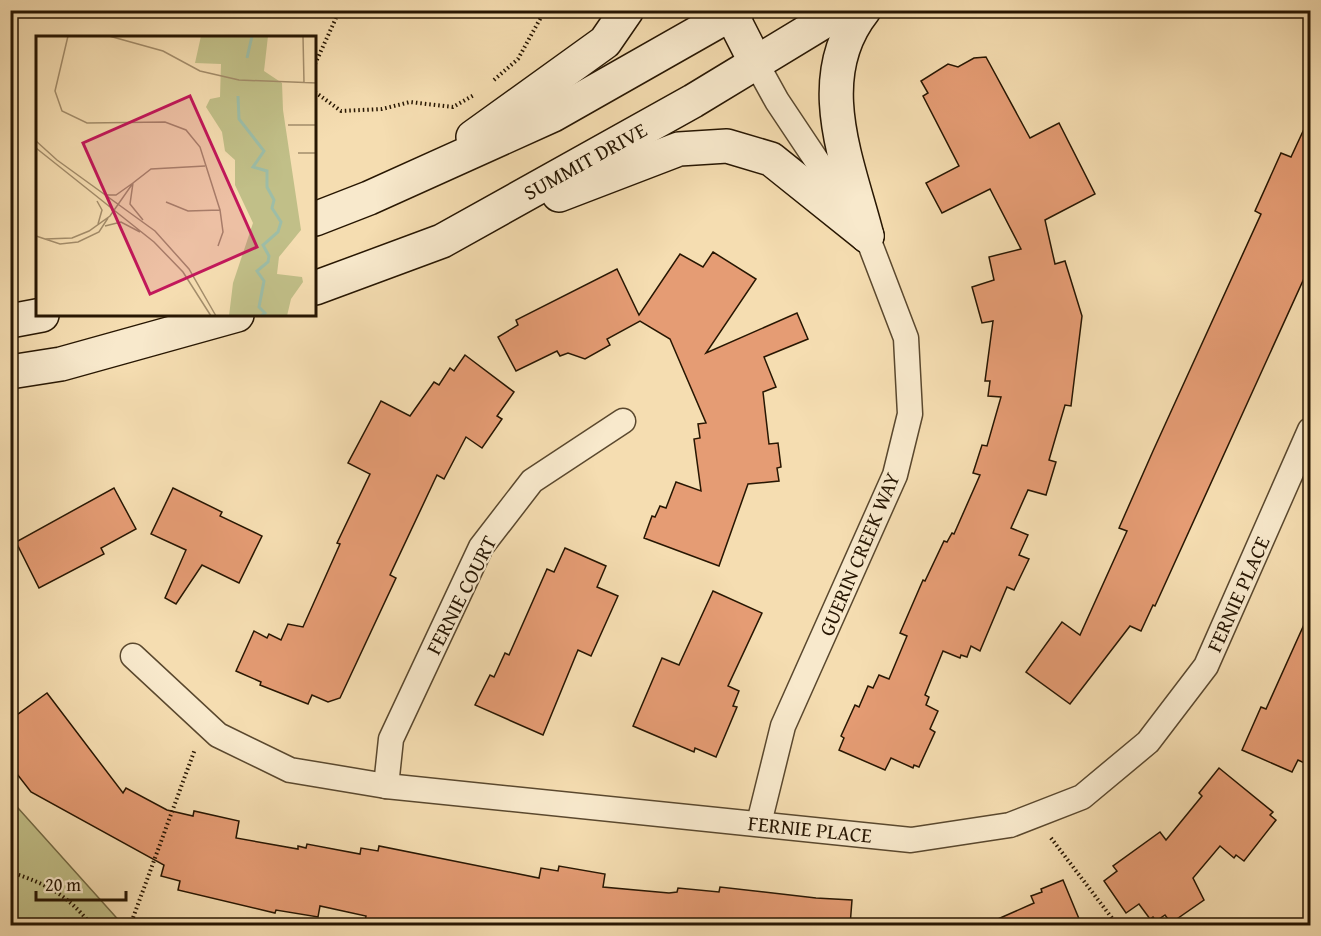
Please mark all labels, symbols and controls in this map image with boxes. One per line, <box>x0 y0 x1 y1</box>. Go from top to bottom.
inset map <box>36 36 316 316</box>
street label: SUMMIT DRIVE <box>518 114 653 208</box>
street label: GUERIN CREEK WAY <box>810 467 908 641</box>
street label: FERNIE COURT <box>418 530 504 660</box>
street label: FERNIE PLACE <box>1199 531 1278 657</box>
street label: FERNIE PLACE <box>747 807 874 851</box>
scale bar <box>36 864 126 902</box>
text: 20 m <box>45 871 81 898</box>

